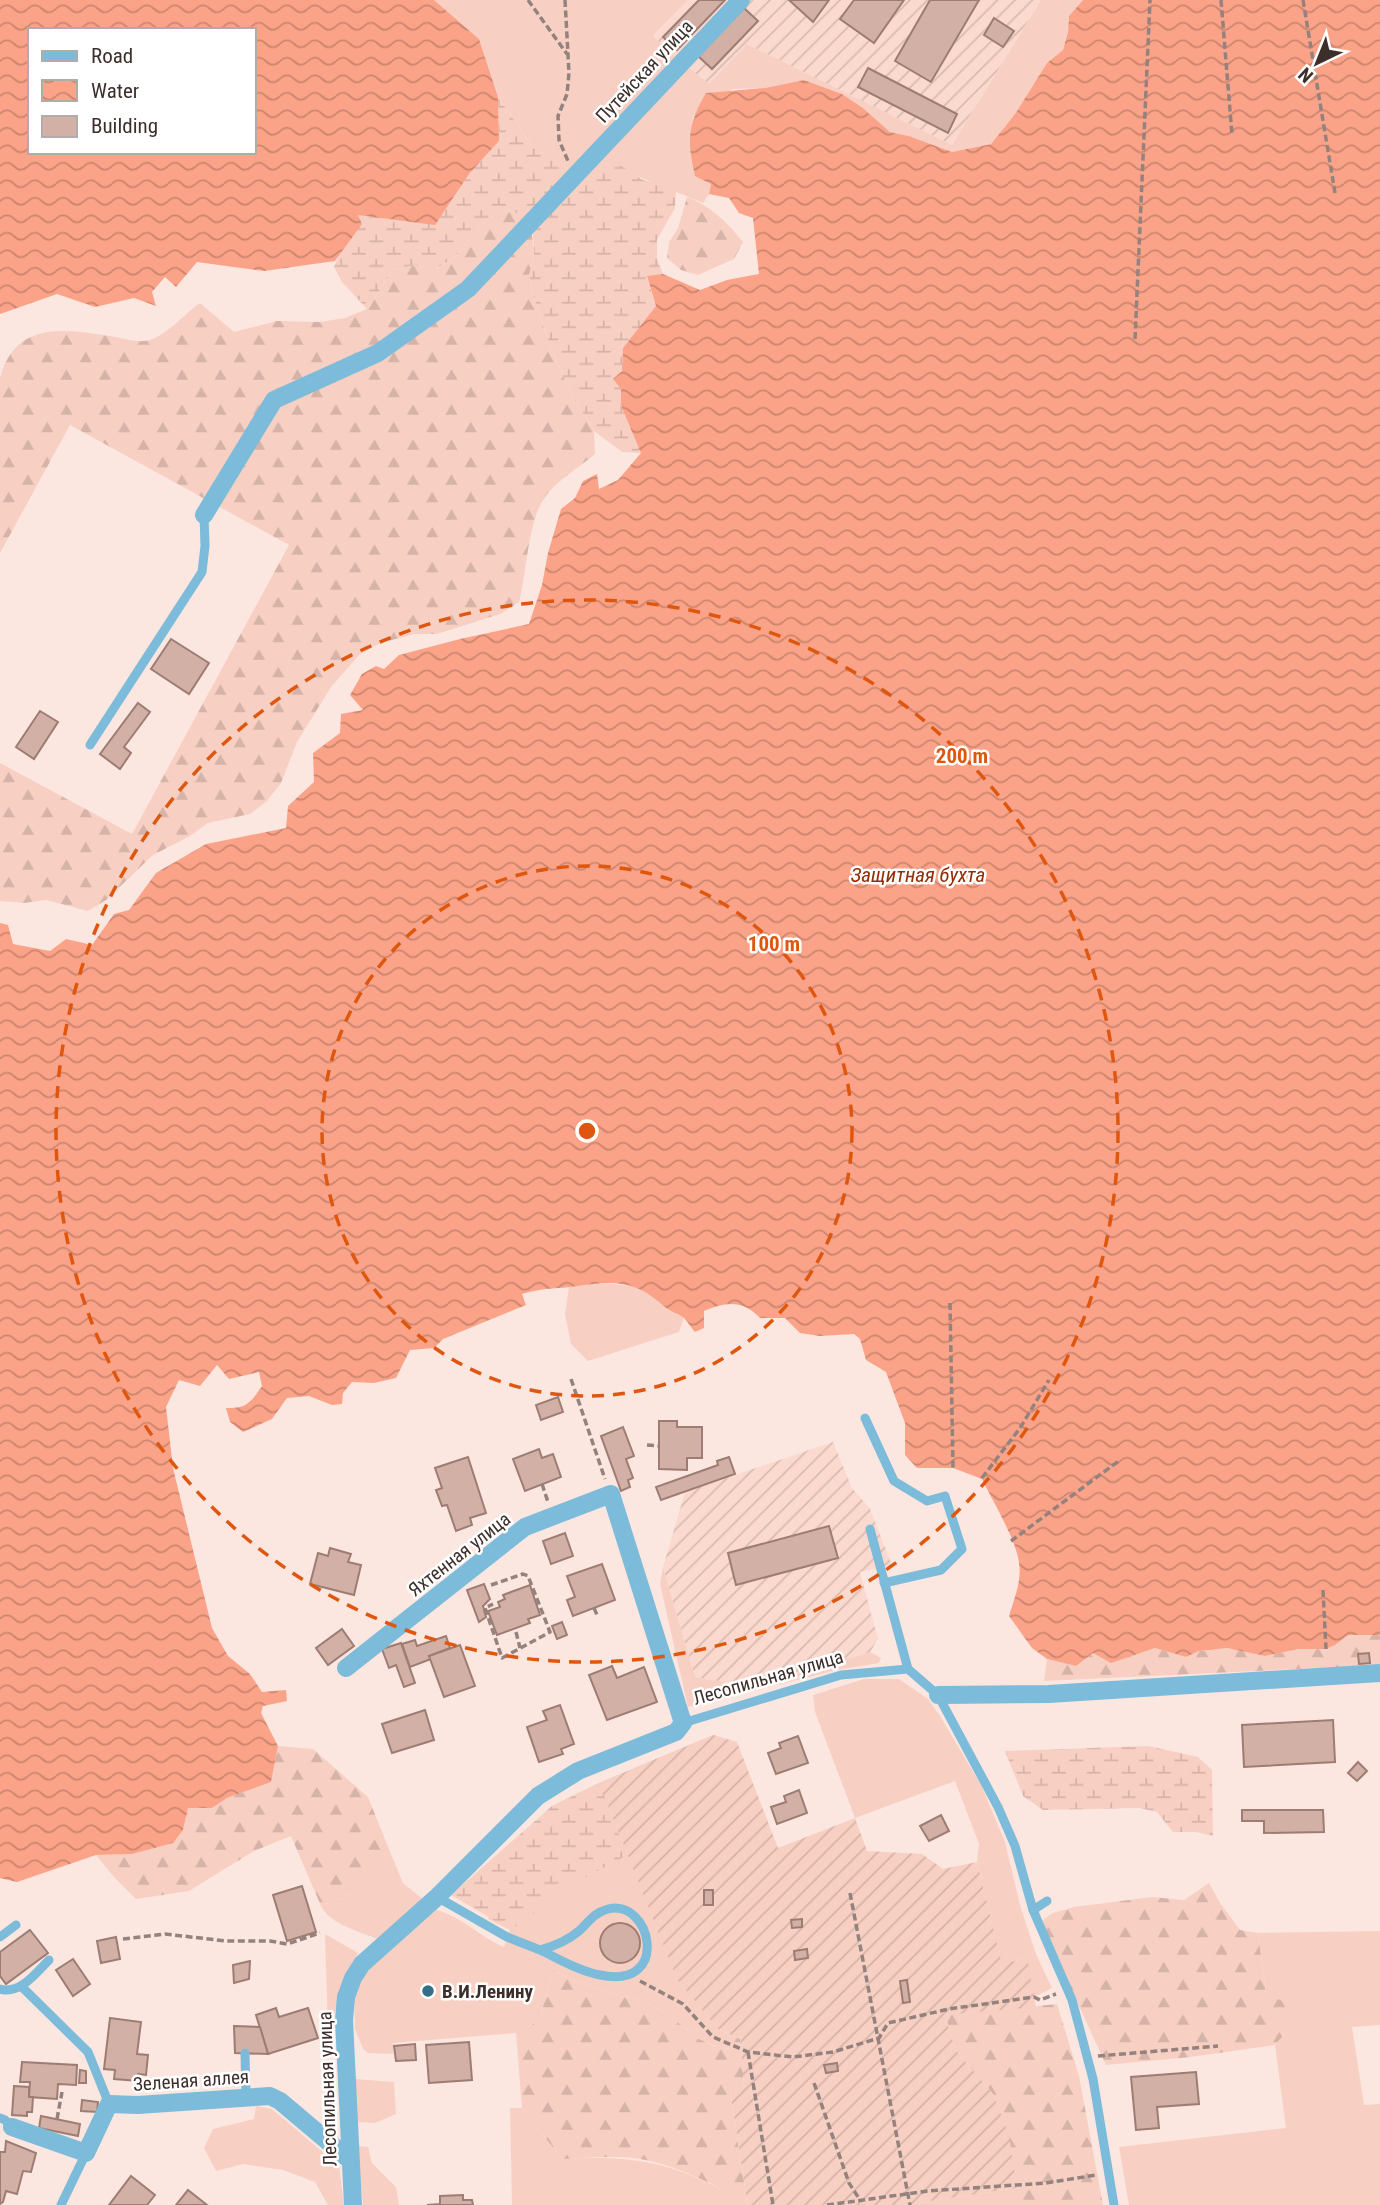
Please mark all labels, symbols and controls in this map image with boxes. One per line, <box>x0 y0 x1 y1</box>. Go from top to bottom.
street label: Путейская улица <box>591 15 698 128</box>
legend <box>28 28 256 154</box>
north arrow <box>1282 28 1352 98</box>
text: Road <box>91 44 133 68</box>
text: N <box>1294 63 1318 87</box>
text: Water <box>91 79 139 103</box>
text: Building <box>91 114 158 138</box>
text: 200 m <box>936 744 988 768</box>
water label: Защитная бухта <box>851 863 985 887</box>
text: 100 m <box>748 932 800 956</box>
centre of rings <box>575 1119 599 1143</box>
street label: Яхтенная улица <box>404 1507 515 1601</box>
street label: Лесопильная улица <box>690 1645 846 1710</box>
place label: В.И.Ленину <box>442 1980 533 2003</box>
marker: В.И.Ленину <box>420 1983 436 1999</box>
street label: Лесопильная улица <box>313 2011 342 2167</box>
street label: Зеленая аллея <box>132 2065 250 2096</box>

